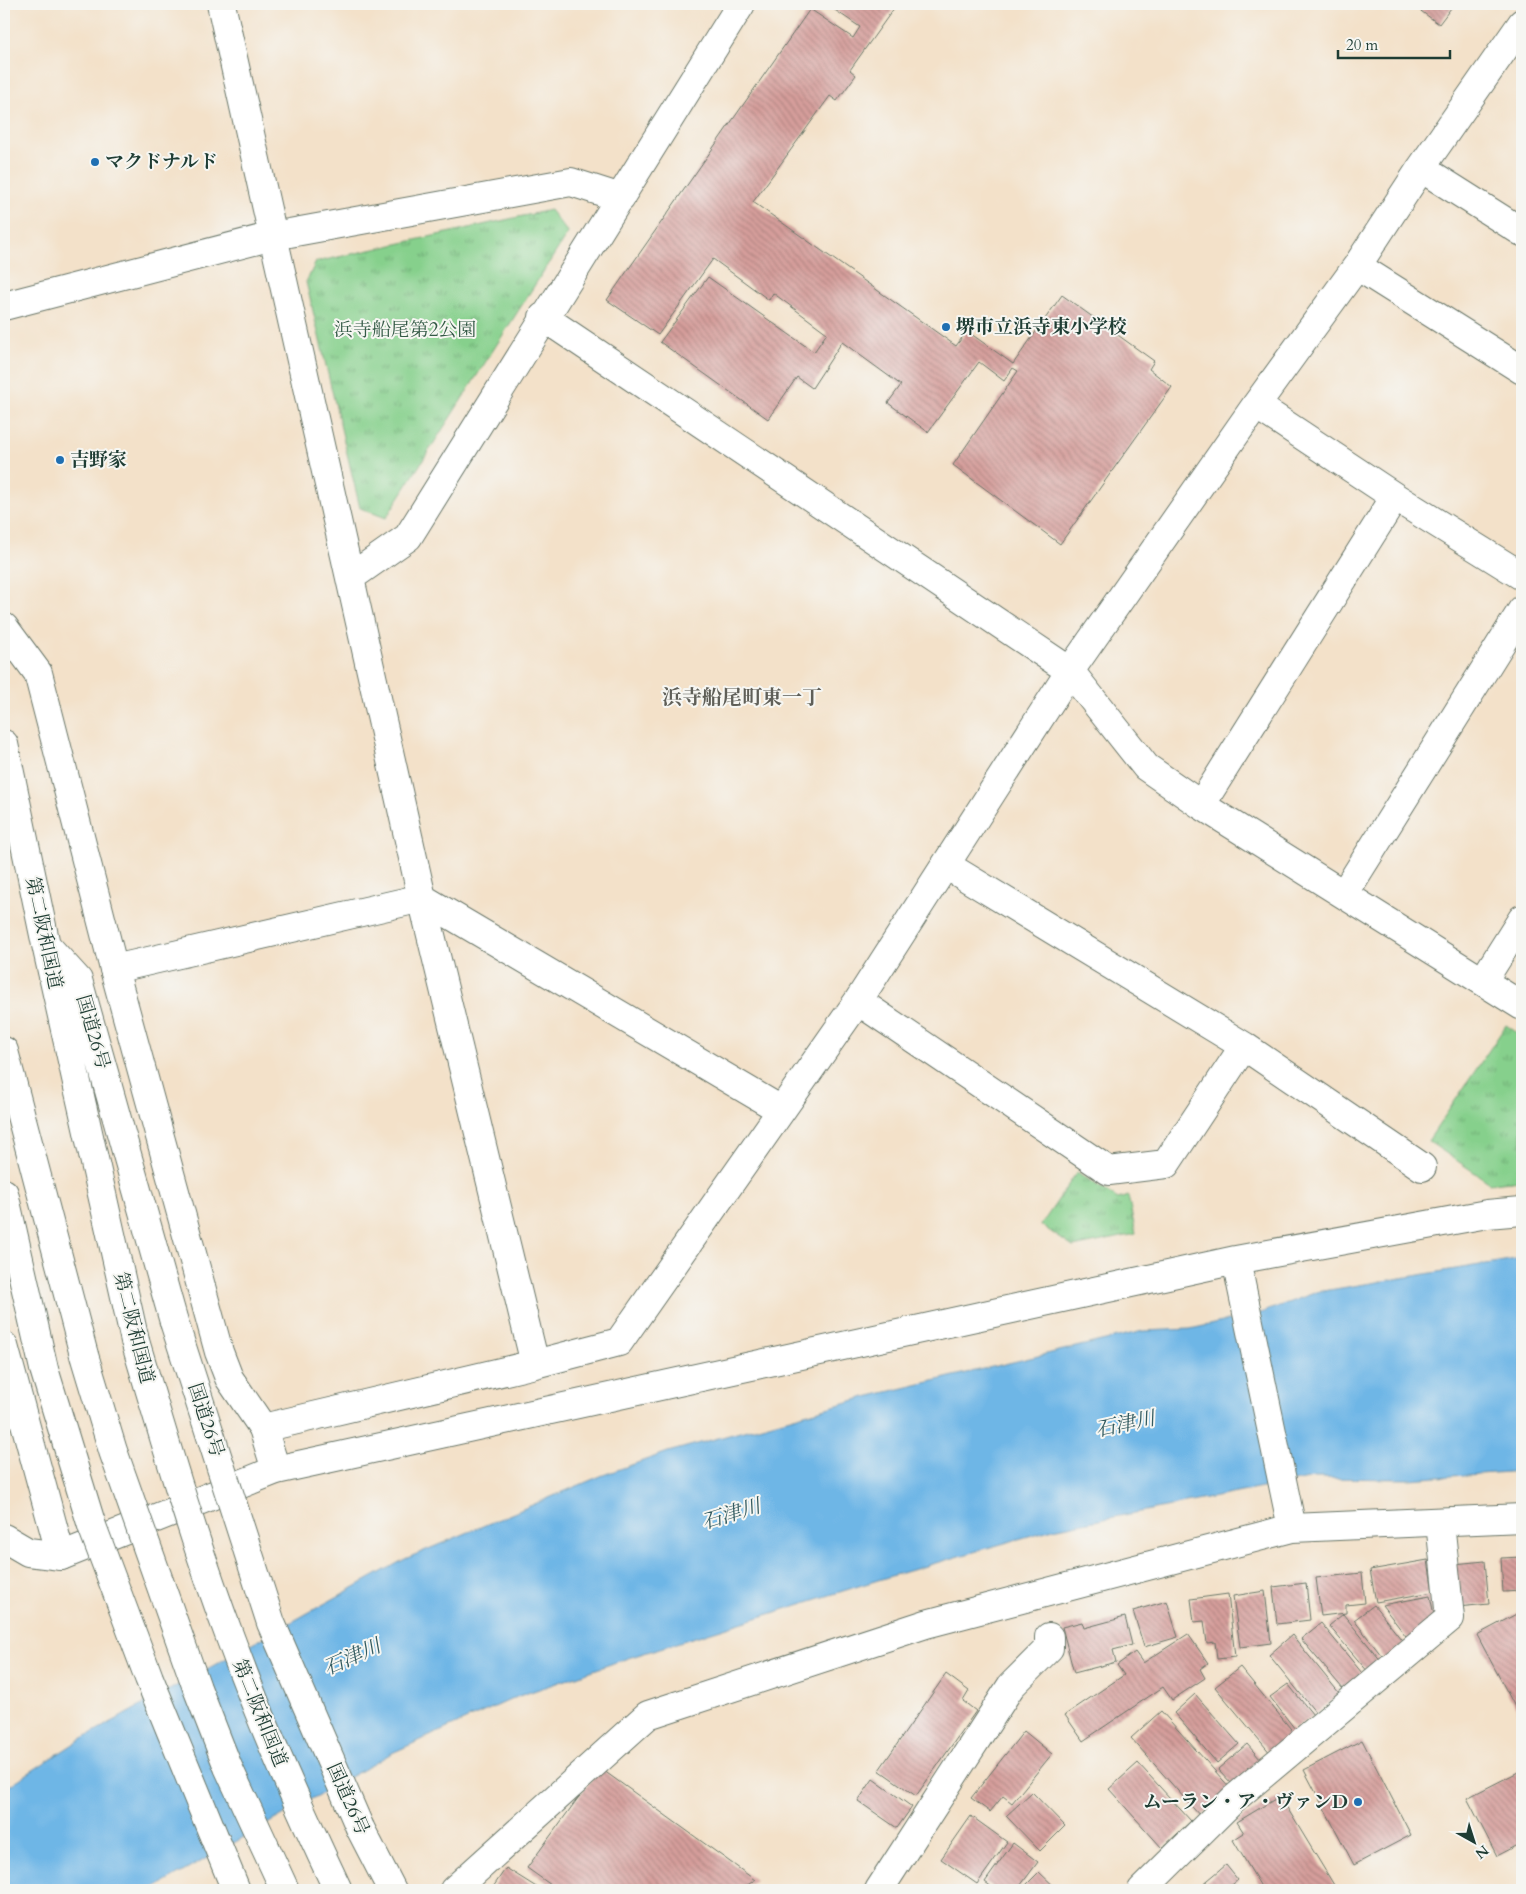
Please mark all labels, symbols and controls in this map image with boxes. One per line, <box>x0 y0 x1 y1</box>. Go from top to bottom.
scale bar <box>1338 28 1451 60</box>
text: 20 m <box>1346 35 1378 55</box>
place label: マクドナルド <box>105 149 218 175</box>
marker: マクドナルド <box>89 156 101 168</box>
place label: 堺市立浜寺東小学校 <box>956 314 1127 340</box>
park label: 浜寺船尾第2公園 <box>334 317 476 343</box>
marker: 堺市立浜寺東小学校 <box>940 321 952 333</box>
place label: 吉野家 <box>70 447 127 473</box>
marker: 吉野家 <box>54 454 66 466</box>
district label: 浜寺船尾町東一丁 <box>662 684 822 711</box>
street label: 第二阪和国道 <box>19 875 69 991</box>
street label: 国道26号 <box>70 992 116 1072</box>
street label: 第二阪和国道 <box>108 1270 160 1386</box>
street label: 国道26号 <box>182 1380 230 1460</box>
water label: 石津川 <box>1093 1404 1159 1443</box>
water label: 石津川 <box>698 1492 766 1536</box>
water label: 石津川 <box>319 1632 387 1682</box>
street label: 第二阪和国道 <box>227 1655 293 1771</box>
street label: 国道26号 <box>321 1759 375 1839</box>
place label: ムーラン・ア・ヴァンD <box>1143 1789 1348 1815</box>
marker: ムーラン・ア・ヴァンD <box>1352 1796 1364 1808</box>
north arrow <box>1448 1816 1498 1866</box>
text: N <box>1471 1841 1493 1863</box>

